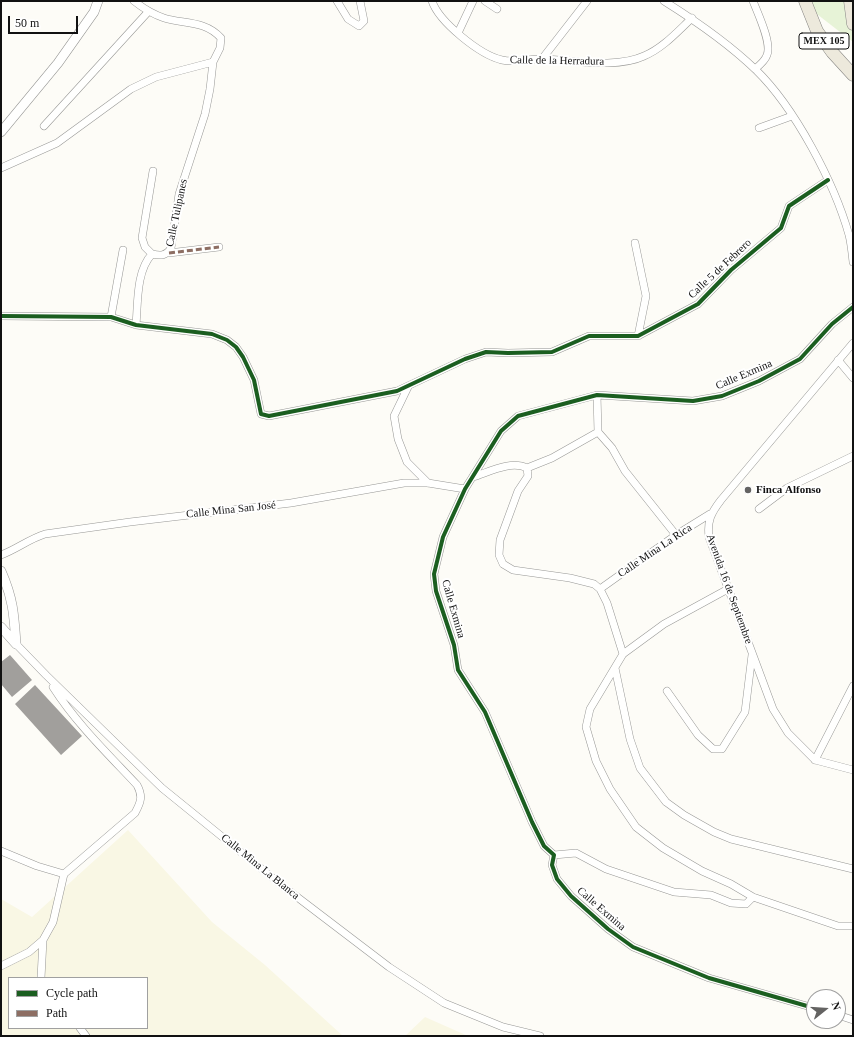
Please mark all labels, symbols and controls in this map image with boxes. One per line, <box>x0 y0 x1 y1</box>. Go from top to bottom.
scale bar <box>10 8 80 34</box>
text: 50 m <box>15 16 39 30</box>
road number: MEX 105 <box>799 33 849 49</box>
street label: Calle de la Herradura <box>510 54 604 68</box>
street label: Calle Tulipanes <box>163 178 191 248</box>
street label: Calle 5 de Febrero <box>686 236 754 302</box>
street label: Calle Exmina <box>714 357 774 393</box>
place label: Finca Alfonso <box>756 483 821 497</box>
marker: Finca Alfonso <box>743 485 753 495</box>
street label: Calle Mina San José <box>185 499 277 521</box>
street label: Calle Mina La Rica <box>615 521 695 581</box>
street label: Avenida 16 de Septiembre <box>703 532 755 646</box>
street label: Calle Exmina <box>438 578 468 640</box>
street label: Calle Mina La Blanca <box>218 831 302 903</box>
street label: Calle Exmina <box>574 884 628 934</box>
legend <box>8 977 148 1029</box>
text: Cycle path <box>46 986 98 1000</box>
north arrow <box>806 989 846 1029</box>
text: N <box>830 1000 843 1011</box>
text: Path <box>46 1006 67 1020</box>

